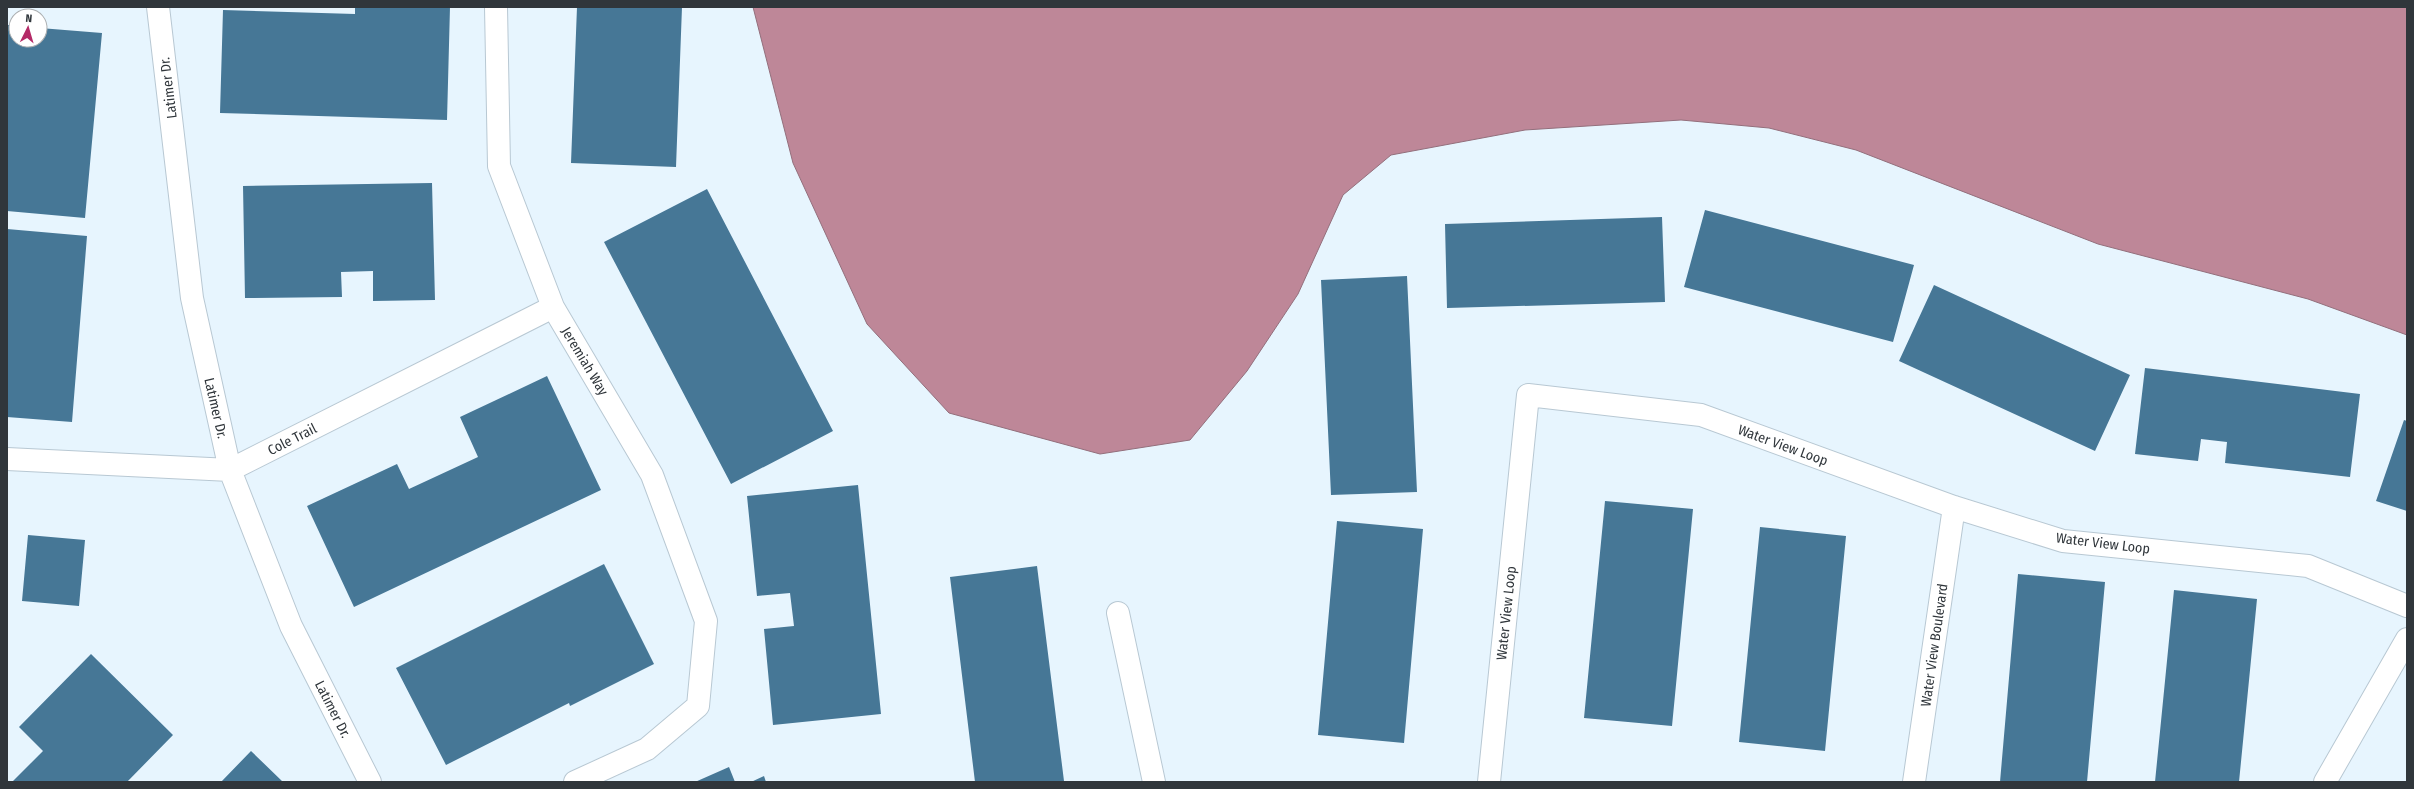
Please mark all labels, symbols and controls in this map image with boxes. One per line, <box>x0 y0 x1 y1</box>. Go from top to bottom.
north arrow <box>8 8 48 48</box>
text: N <box>25 12 33 25</box>
street label: Latimer Dr. <box>156 56 181 120</box>
street label: Jeremiah Way <box>557 324 612 399</box>
street label: Latimer Dr. <box>200 376 231 440</box>
street label: Cole Trail <box>265 420 320 459</box>
street label: Water View Loop <box>1736 421 1830 470</box>
street label: Water View Loop <box>2055 529 2151 558</box>
street label: Water View Loop <box>1493 565 1520 661</box>
street label: Water View Boulevard <box>1917 582 1952 708</box>
street label: Latimer Dr. <box>311 678 354 741</box>

